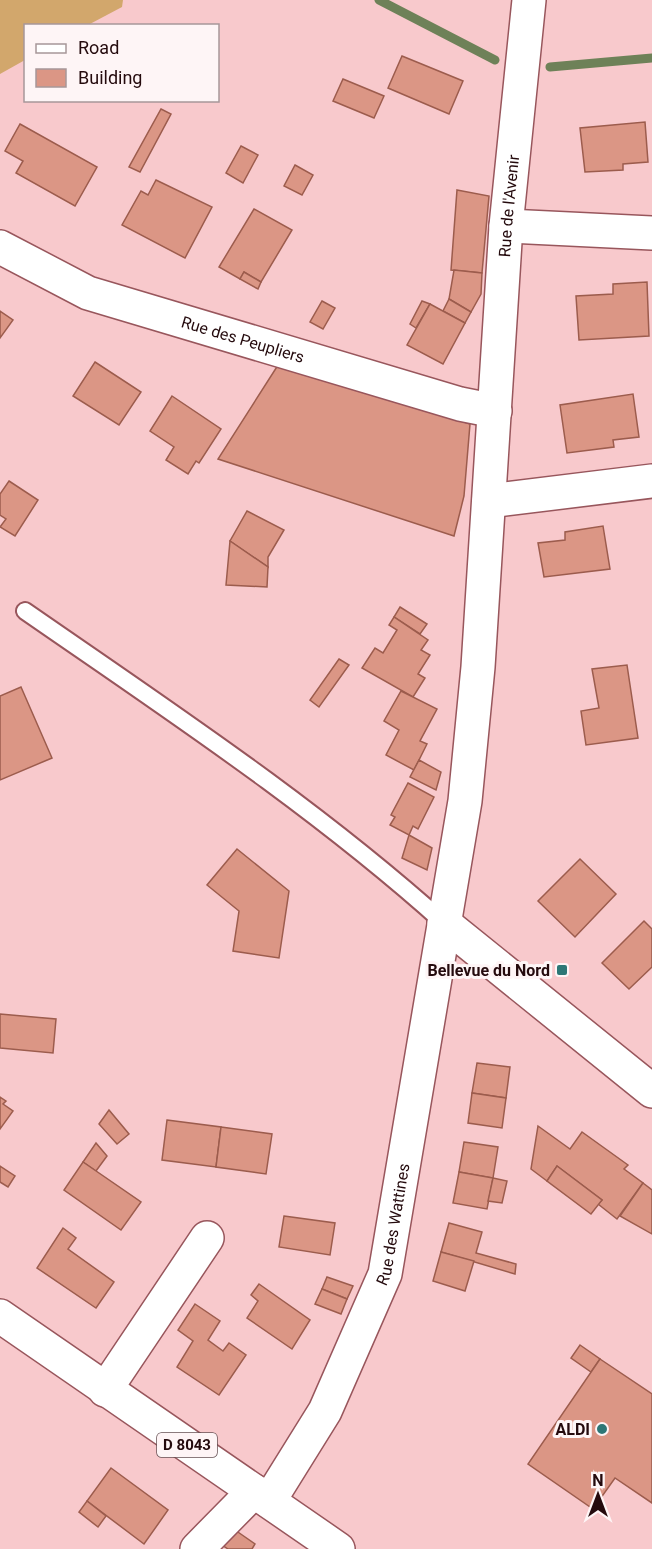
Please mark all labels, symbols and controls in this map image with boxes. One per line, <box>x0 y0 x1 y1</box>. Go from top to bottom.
legend <box>24 24 219 102</box>
text: Road <box>78 37 119 58</box>
text: Building <box>78 67 142 88</box>
street label: Rue de l'Avenir <box>495 153 523 258</box>
street label: Rue des Peupliers <box>179 312 307 367</box>
place label: Bellevue du Nord <box>427 961 550 980</box>
marker: Bellevue du Nord <box>555 963 569 977</box>
street label: Rue des Wattines <box>372 1162 413 1288</box>
place label: ALDI <box>556 1420 590 1439</box>
marker: ALDI <box>595 1422 609 1436</box>
road number: D 8043 <box>157 1433 217 1457</box>
north arrow <box>568 1465 628 1525</box>
text: N <box>592 1471 604 1490</box>

